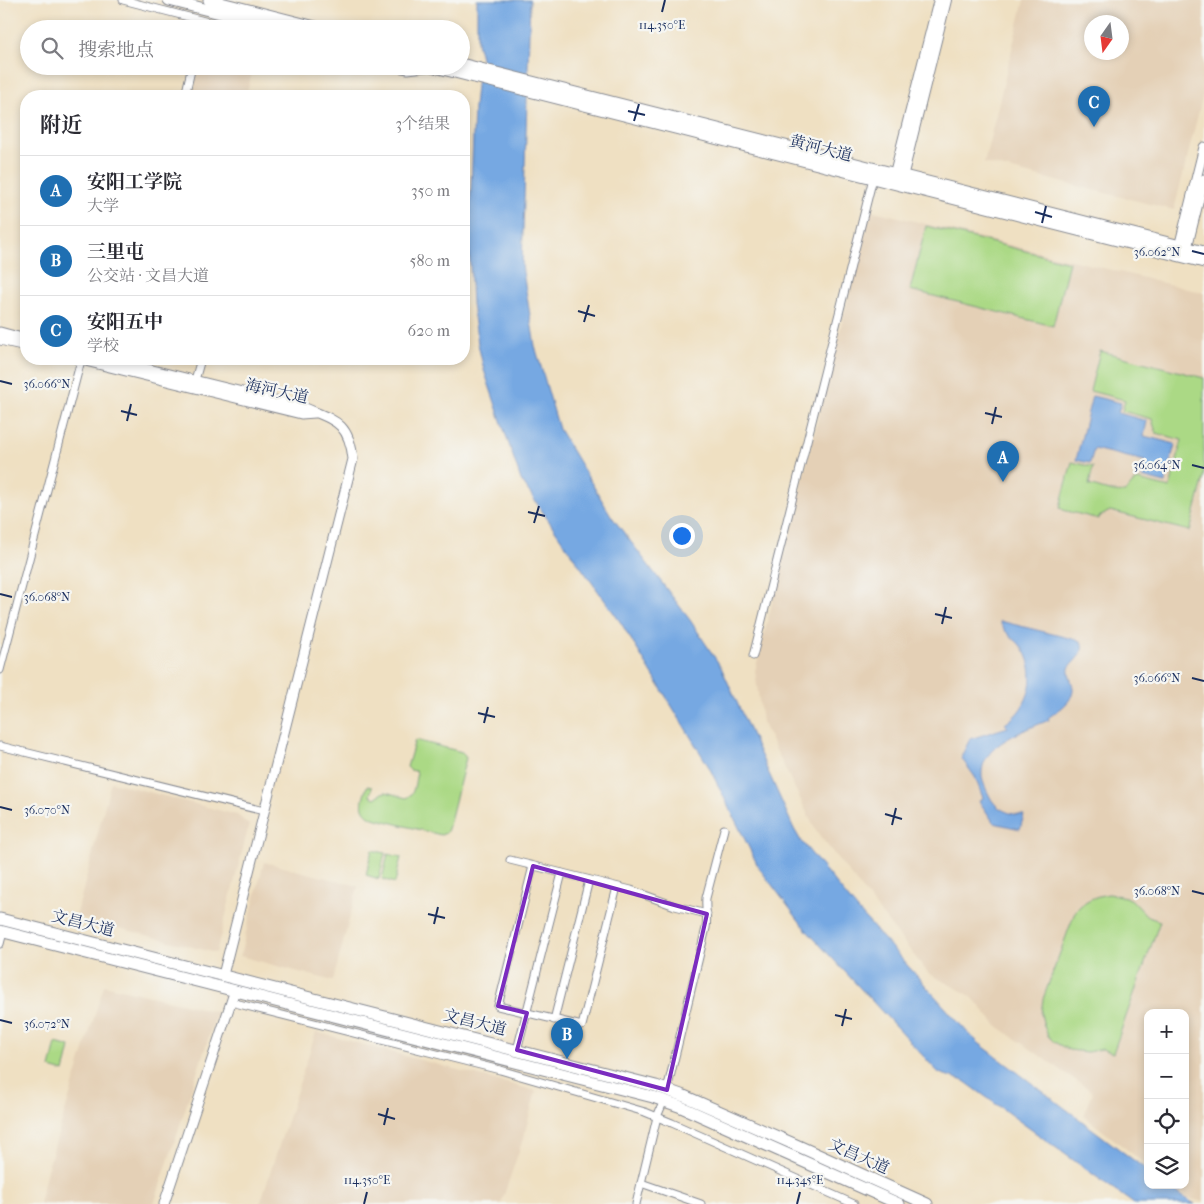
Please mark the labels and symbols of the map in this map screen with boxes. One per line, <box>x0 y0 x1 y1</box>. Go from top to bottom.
north arrow <box>1084 15 1129 60</box>
text: 114.350°E <box>639 18 685 32</box>
pin: C <box>1078 86 1110 127</box>
street label: 黄河大道 <box>788 131 854 165</box>
text: 36.062°N <box>1134 245 1180 259</box>
street label: 海河大道 <box>244 375 310 407</box>
text: 36.066°N <box>24 377 70 391</box>
pin: A <box>987 441 1019 482</box>
text: 36.064°N <box>1133 458 1181 472</box>
your location <box>669 523 695 549</box>
text: 36.068°N <box>24 590 70 604</box>
text: 36.066°N <box>1134 671 1180 685</box>
text: 36.070°N <box>24 803 70 817</box>
text: 36.068°N <box>1134 884 1180 898</box>
street label: 文昌大道 <box>50 906 116 940</box>
street label: 文昌大道 <box>442 1005 508 1039</box>
text: 36.072°N <box>24 1017 70 1031</box>
pin: B <box>551 1018 583 1059</box>
street label: 文昌大道 <box>826 1134 892 1178</box>
text: 114.350°E <box>344 1173 390 1187</box>
text: 114.345°E <box>777 1173 823 1187</box>

